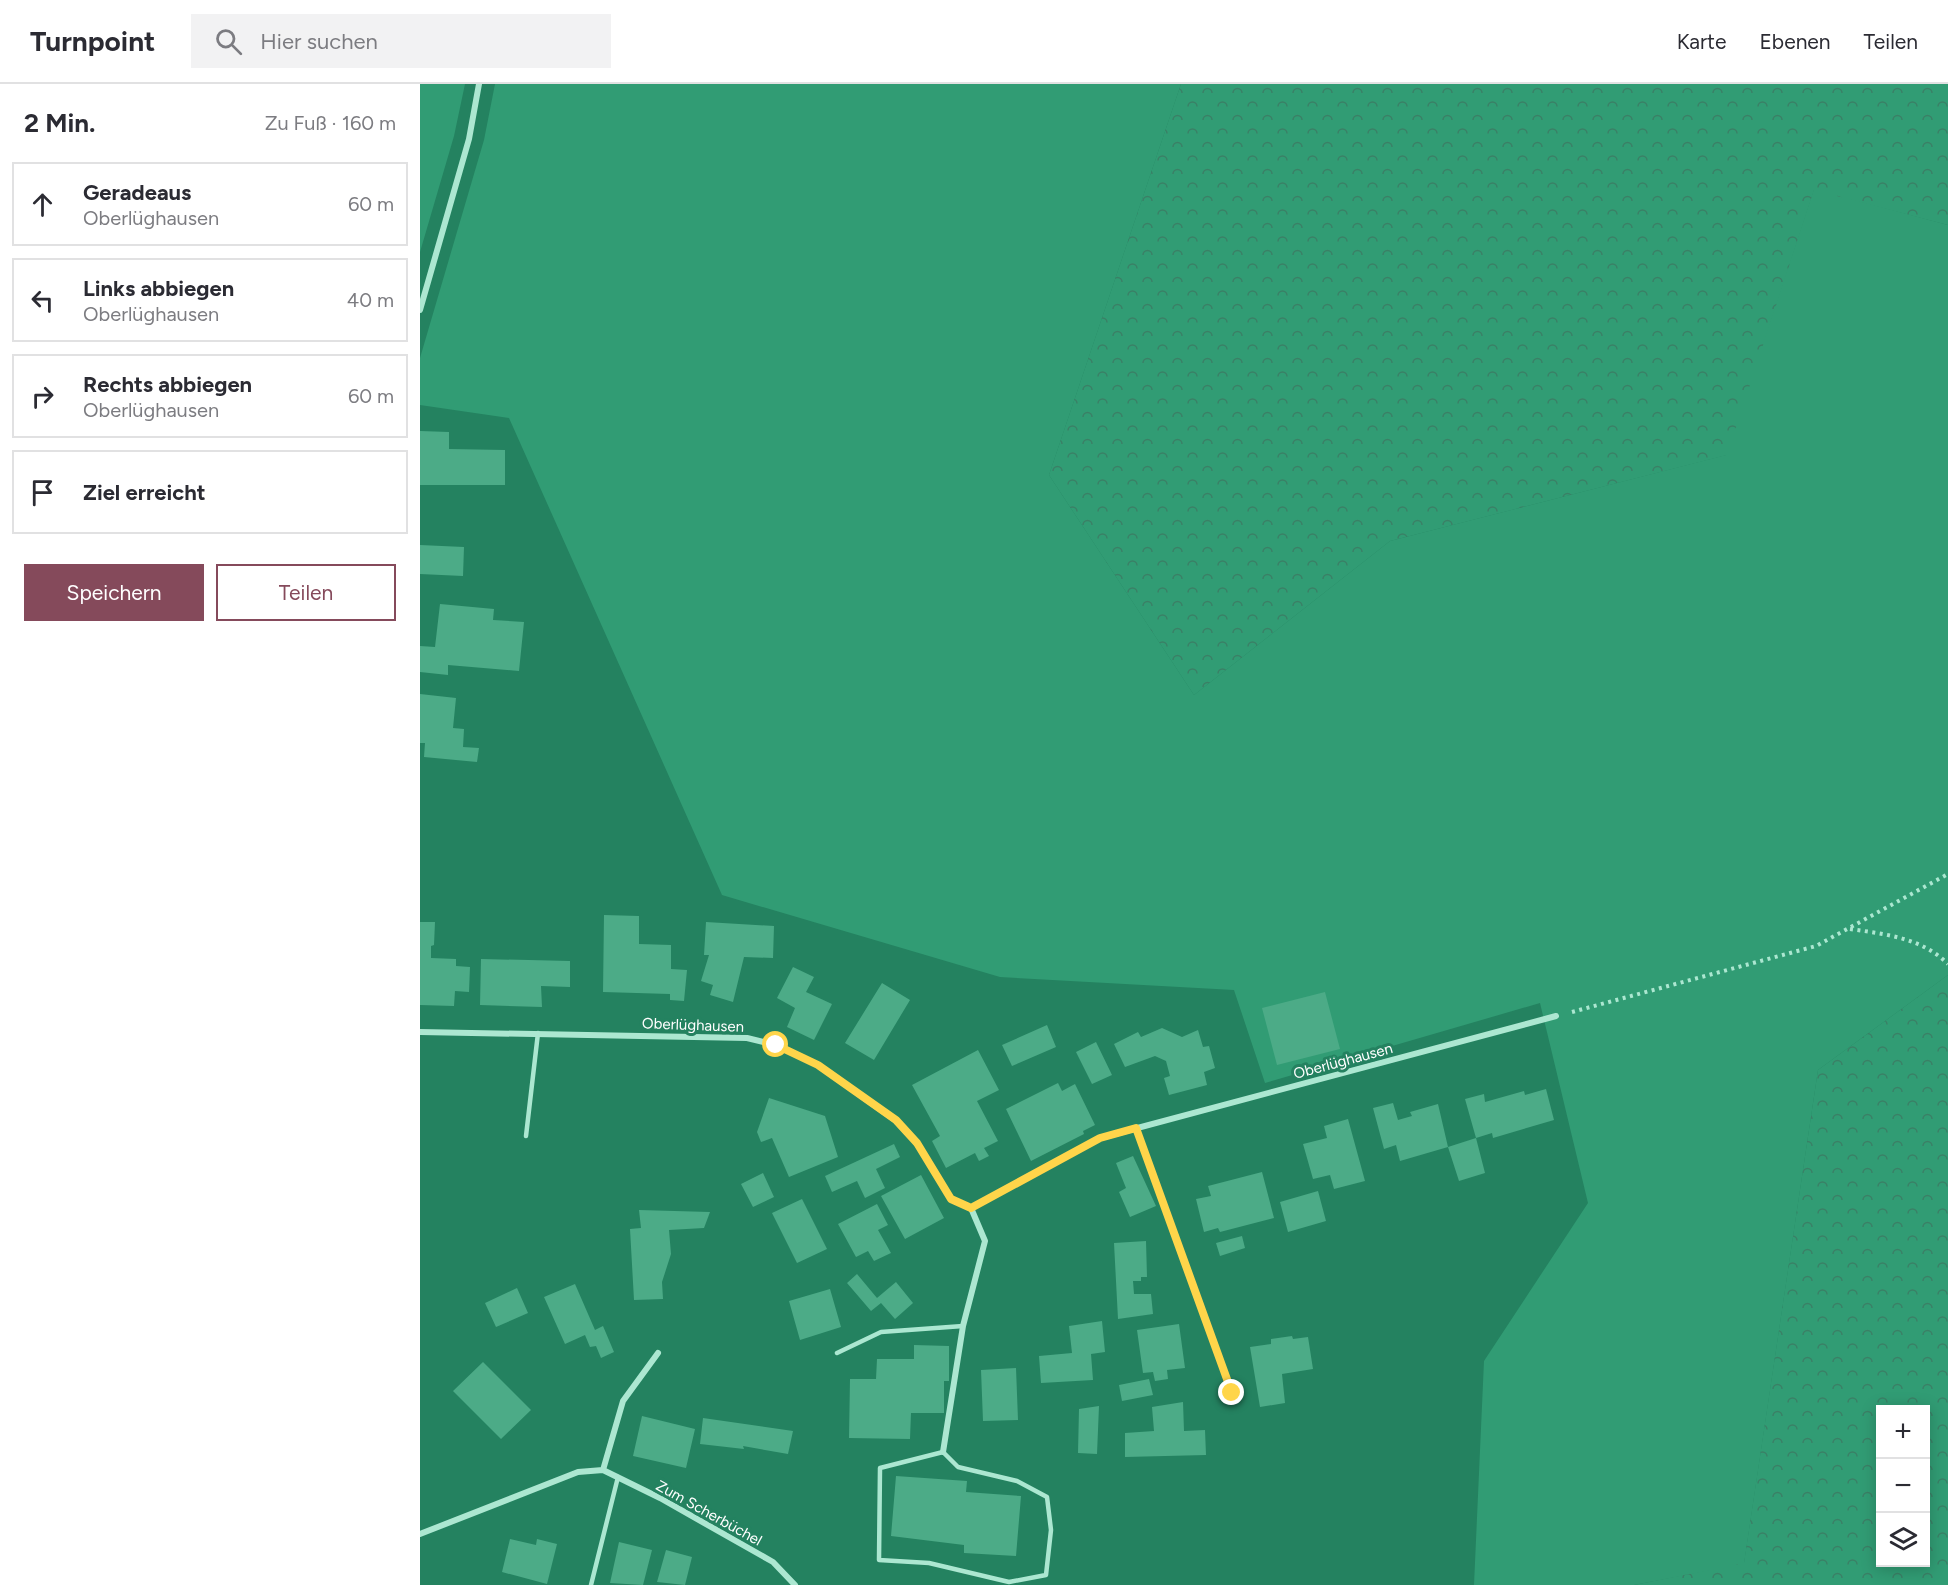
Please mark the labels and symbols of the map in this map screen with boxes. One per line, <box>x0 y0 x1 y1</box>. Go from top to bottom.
street label: Oberlüghausen <box>642 1014 744 1036</box>
route start <box>762 1031 788 1057</box>
street label: Oberlüghausen <box>1291 1039 1395 1083</box>
route end <box>1218 1379 1244 1405</box>
street label: Zum Scherbüchel <box>653 1476 765 1550</box>

